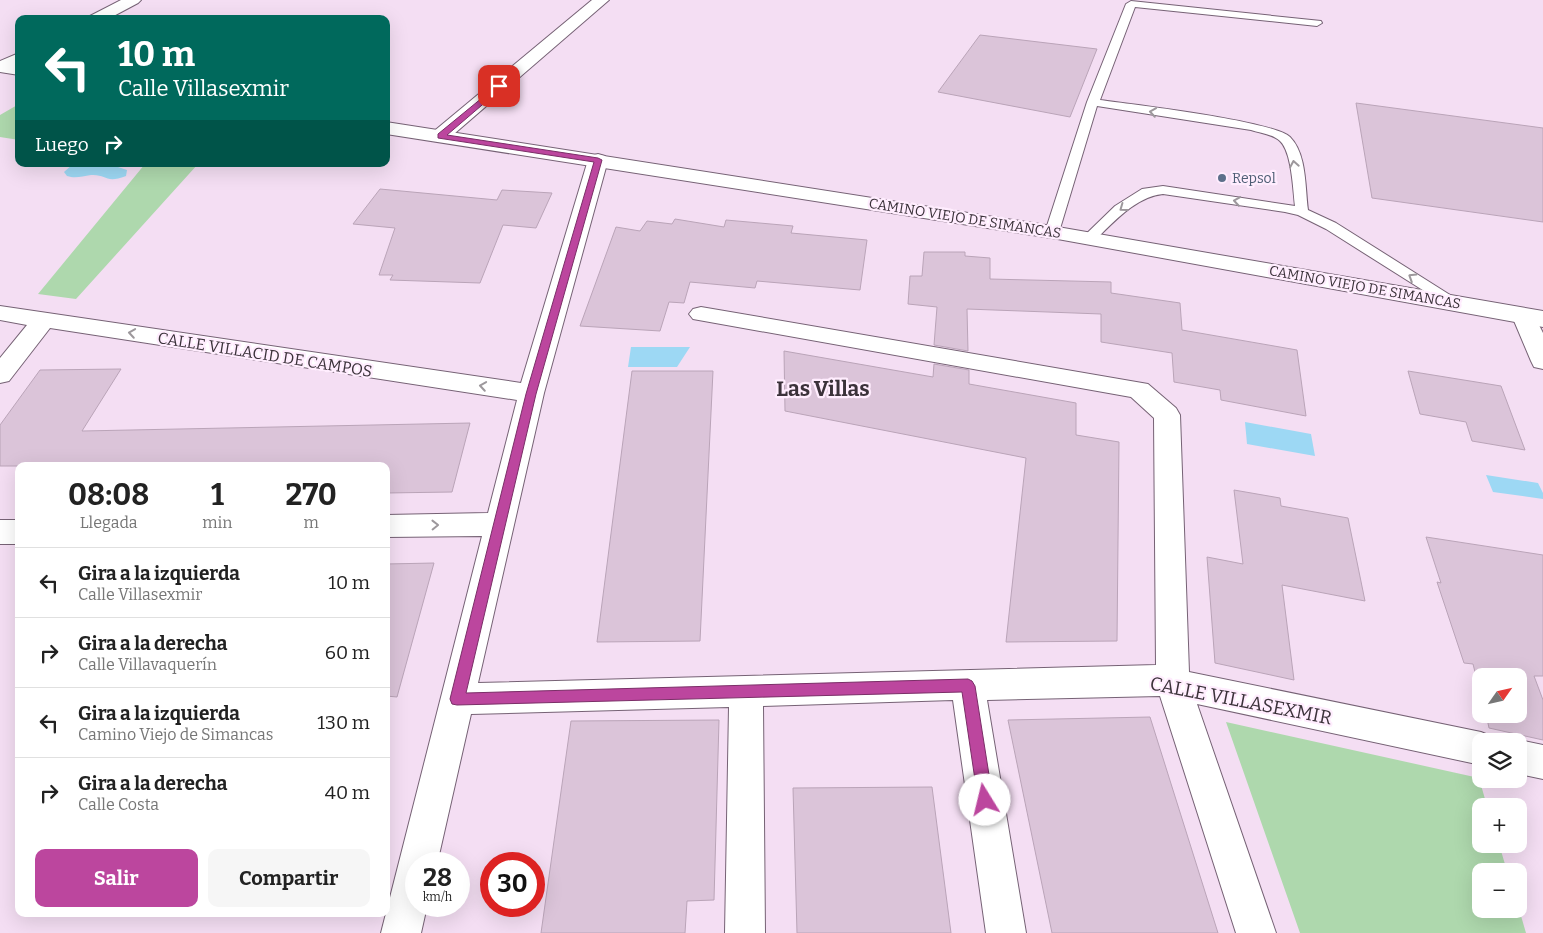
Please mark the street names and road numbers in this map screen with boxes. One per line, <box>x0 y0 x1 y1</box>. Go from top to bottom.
street label: CAMINO VIEJO DE SIMANCAS <box>868 195 1062 242</box>
street label: CAMINO VIEJO DE SIMANCAS <box>1268 262 1462 313</box>
street label: CALLE VILLACID DE CAMPOS <box>156 328 374 381</box>
street label: CALLE VILLASEXMIR <box>1148 672 1334 730</box>

